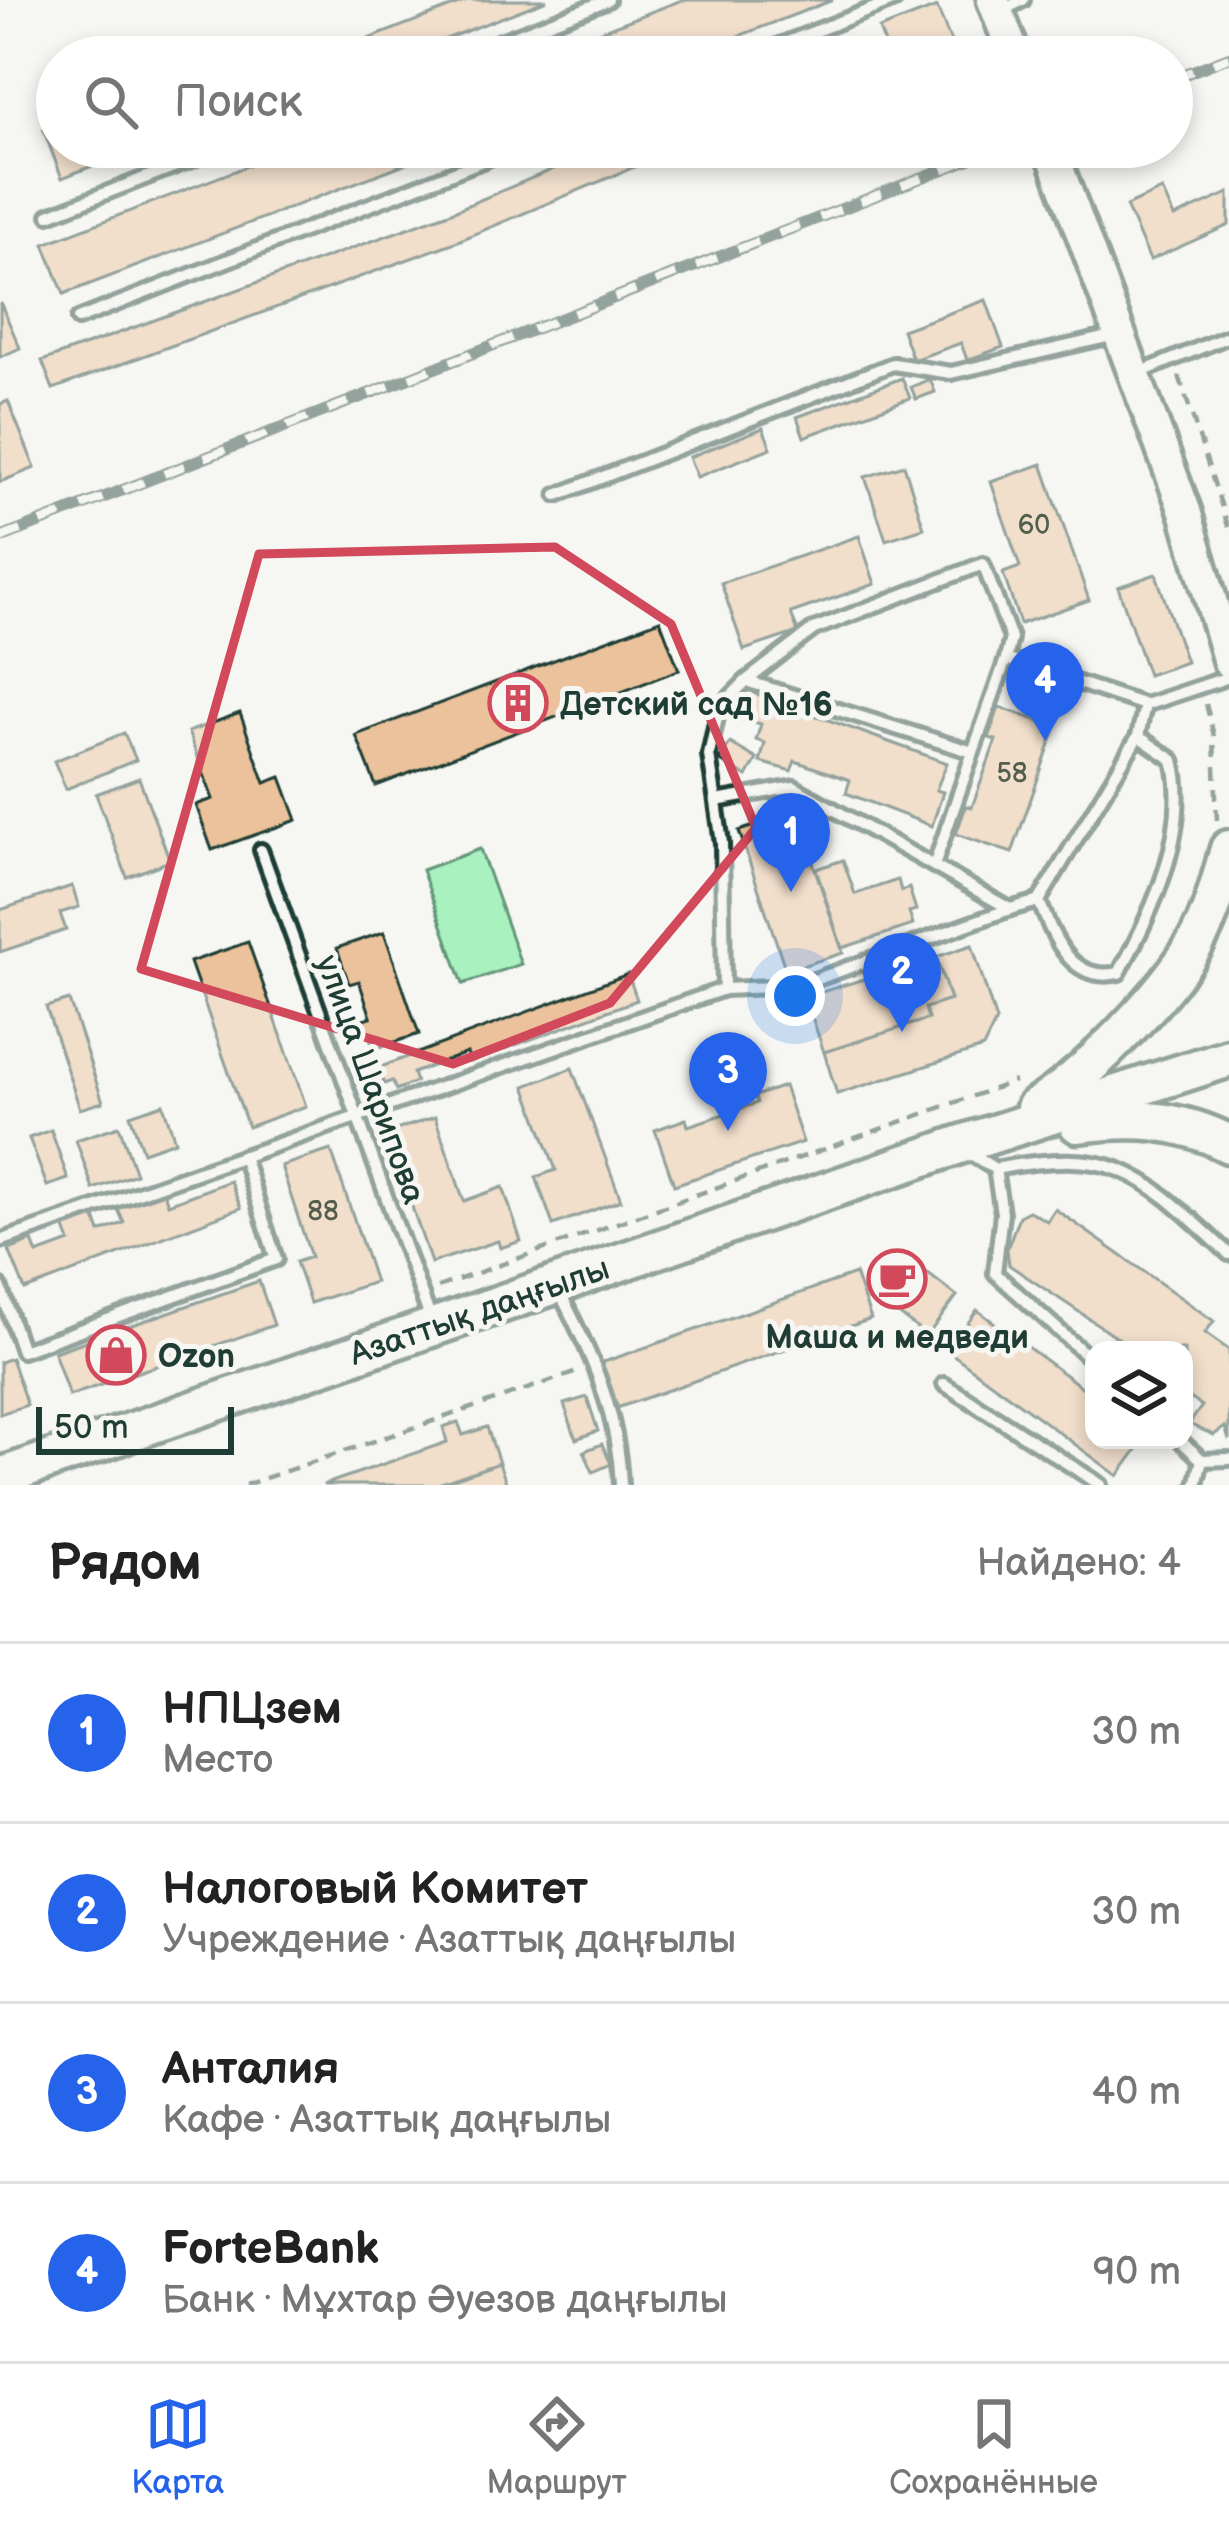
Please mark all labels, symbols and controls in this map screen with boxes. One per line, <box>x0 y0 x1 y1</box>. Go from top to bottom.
search box <box>36 36 1193 168</box>
icon: search <box>78 69 144 135</box>
text: Поиск <box>174 75 302 130</box>
house number: 60 <box>1018 510 1050 542</box>
pin: 4 <box>1006 642 1084 741</box>
building icon: Детский сад №16 <box>487 672 549 734</box>
place label: Детский сад №16 <box>560 685 833 725</box>
house number: 58 <box>996 758 1028 790</box>
pin: 1 <box>752 793 830 892</box>
pin: 2 <box>863 933 941 1032</box>
street label: улица Шарипова <box>307 950 434 1210</box>
your location <box>765 966 825 1026</box>
pin: 3 <box>689 1032 767 1131</box>
house number: 88 <box>307 1196 339 1228</box>
cafe icon: Маша и медведи <box>866 1248 928 1310</box>
street label: Азаттық даңғылы <box>344 1249 615 1375</box>
place label: Маша и медведи <box>765 1318 1029 1358</box>
shop icon: Ozon <box>85 1324 147 1386</box>
place label: Ozon <box>158 1337 235 1377</box>
map controls <box>1085 1341 1193 1449</box>
button: layers <box>1085 1341 1193 1449</box>
scale bar <box>36 1401 234 1454</box>
text: 50 m <box>54 1408 129 1448</box>
text: Рядом <box>48 1533 202 1594</box>
text: Найдено: 4 <box>977 1540 1181 1587</box>
text: НПЦзем <box>162 1682 342 1737</box>
text: 1 <box>79 1709 95 1756</box>
text: 30 m <box>1091 1709 1181 1756</box>
text: Место <box>162 1737 273 1784</box>
text: Налоговый Комитет <box>162 1862 588 1917</box>
text: 2 <box>75 1889 99 1936</box>
text: 30 m <box>1091 1889 1181 1936</box>
text: Учреждение · Азаттық даңғылы <box>162 1917 736 1964</box>
text: Анталия <box>162 2042 339 2097</box>
text: 3 <box>76 2069 98 2116</box>
text: 40 m <box>1091 2069 1181 2116</box>
text: Кафе · Азаттық даңғылы <box>162 2097 611 2144</box>
text: ForteBank <box>162 2222 379 2277</box>
text: 4 <box>76 2249 98 2296</box>
text: 90 m <box>1093 2249 1181 2296</box>
text: Банк · Мұхтар Әуезов даңғылы <box>162 2277 728 2324</box>
tab: Карта <box>131 2391 224 2503</box>
tab: Маршрут <box>487 2391 627 2503</box>
tab: Сохранённые <box>889 2391 1098 2503</box>

